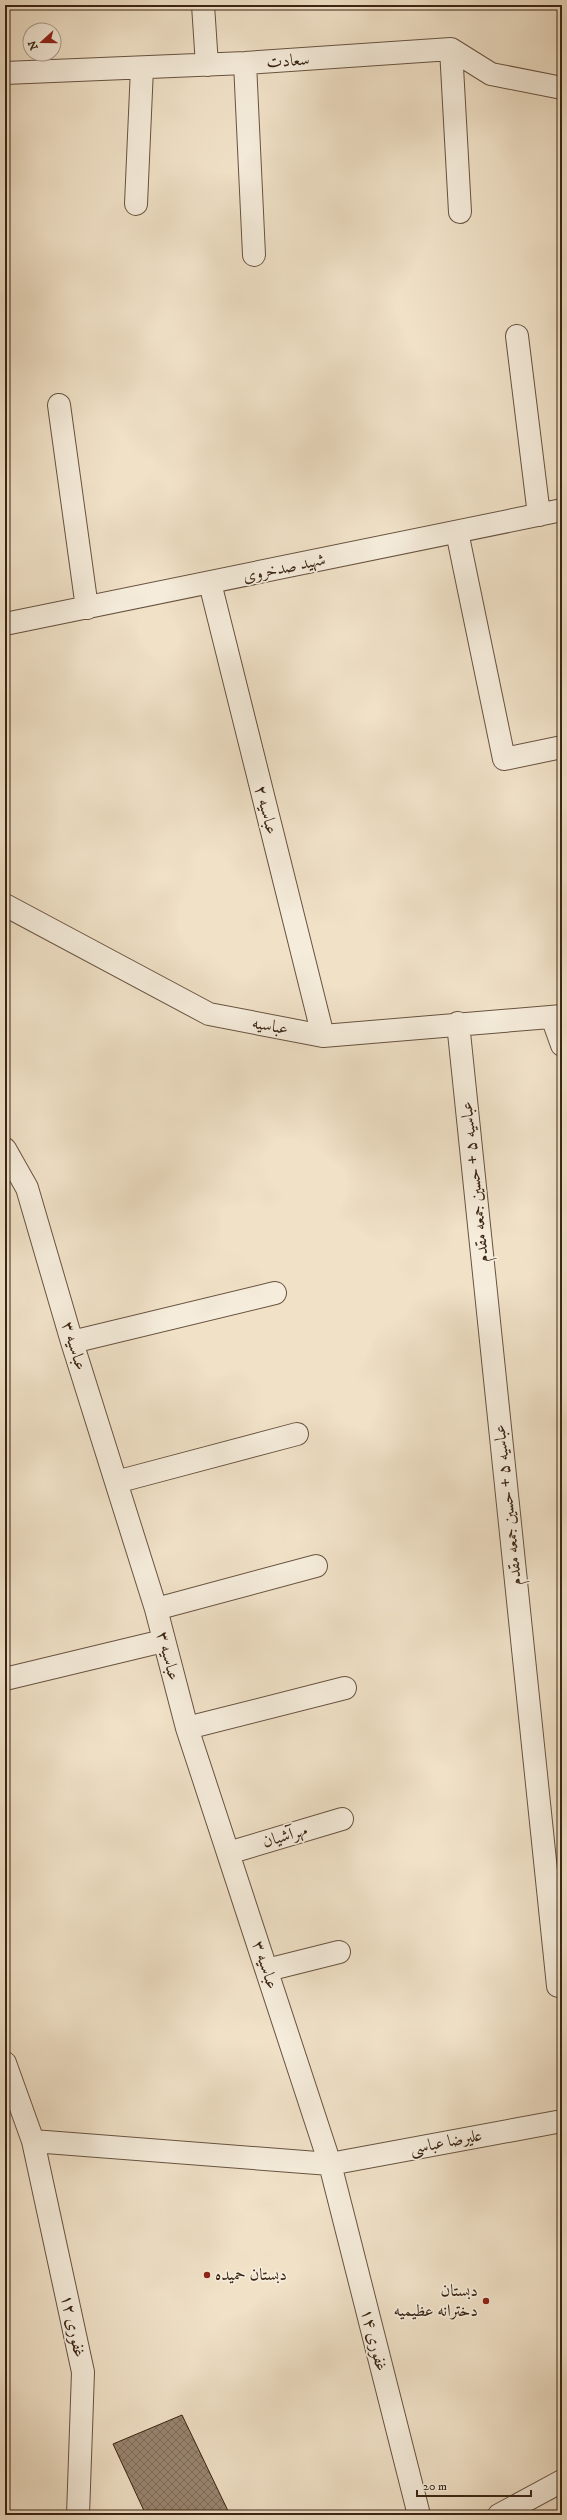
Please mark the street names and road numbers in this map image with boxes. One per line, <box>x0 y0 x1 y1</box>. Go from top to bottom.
street label: سعادت <box>266 49 310 73</box>
street label: شهید صدخروی <box>241 548 328 587</box>
street label: عباسیه ۲ <box>249 783 283 837</box>
street label: عباسیه <box>250 1012 290 1040</box>
street label: عباسیه ۵ + حسین جمعه مقدم <box>456 1100 497 1264</box>
street label: عباسیه ۳ <box>56 1319 92 1373</box>
street label: عباسیه ۵ + حسین جمعه مقدم <box>489 1423 530 1587</box>
street label: عباسیه ۳ <box>151 1629 185 1683</box>
street label: مهرآشیان <box>260 1819 311 1853</box>
street label: عباسیه ۳ <box>247 1938 283 1992</box>
street label: علیرضا عباسی <box>408 2124 484 2161</box>
street label: غفوری ۱۲ <box>56 2293 90 2359</box>
street label: غفوری ۱۴ <box>356 2306 392 2374</box>

